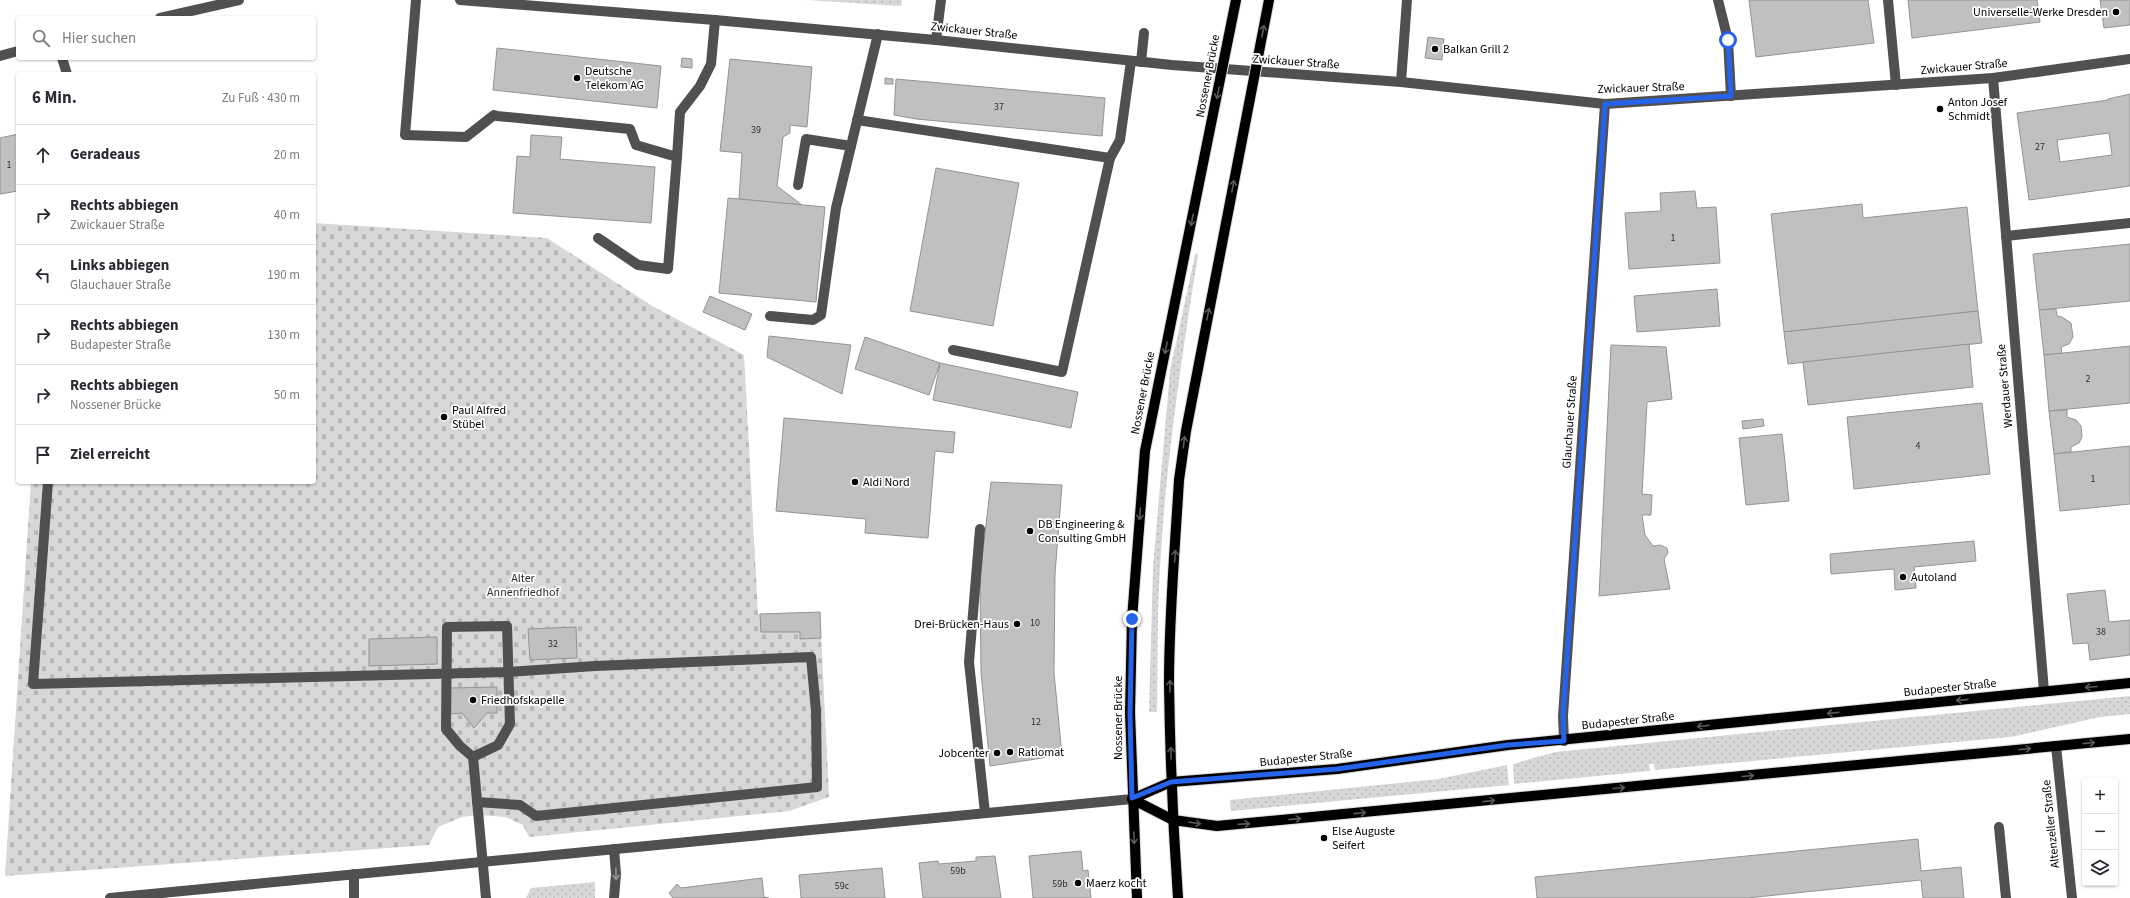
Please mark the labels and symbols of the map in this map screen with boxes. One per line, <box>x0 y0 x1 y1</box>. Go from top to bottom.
place label: Universelle-Werke Dresden <box>1973 4 2108 21</box>
marker: Universelle-Werke Dresden <box>2111 7 2121 17</box>
street label: Zwickauer Straße <box>930 18 1018 44</box>
one-way arrow <box>1259 25 1267 38</box>
route start <box>1719 31 1737 49</box>
street label: Nossener Brücke <box>1192 33 1224 119</box>
place label: Balkan Grill 2 <box>1443 41 1509 58</box>
marker: Balkan Grill 2 <box>1430 44 1440 54</box>
street label: Zwickauer Straße <box>1252 50 1340 74</box>
street label: Zwickauer Straße <box>1920 55 2008 79</box>
place label: Deutsche Telekom AG <box>585 63 644 94</box>
marker: Deutsche Telekom AG <box>572 73 582 83</box>
street label: Zwickauer Straße <box>1597 78 1685 98</box>
one-way arrow <box>1213 86 1221 99</box>
place label: Anton Josef Schmidt <box>1948 94 2008 125</box>
house number: 37 <box>994 100 1004 114</box>
marker: Anton Josef Schmidt <box>1935 104 1945 114</box>
house number: 39 <box>751 123 761 137</box>
house number: 27 <box>2035 140 2045 154</box>
house number: 1 <box>7 158 12 172</box>
one-way arrow <box>1229 180 1237 193</box>
one-way arrow <box>1187 214 1195 227</box>
house number: 1 <box>1671 231 1676 245</box>
one-way arrow <box>1205 308 1213 321</box>
one-way arrow <box>1161 341 1169 354</box>
street label: Werdauer Straße <box>1993 343 2017 429</box>
street label: Nossener Brücke <box>1127 350 1159 436</box>
house number: 2 <box>2086 372 2091 386</box>
street label: Glauchauer Straße <box>1558 375 1582 469</box>
place label: Paul Alfred Stübel <box>452 402 506 433</box>
marker: Paul Alfred Stübel <box>439 412 449 422</box>
one-way arrow <box>1180 436 1188 449</box>
house number: 4 <box>1916 439 1921 453</box>
house number: 1 <box>2091 472 2096 486</box>
place label: Aldi Nord <box>863 474 910 491</box>
marker: Aldi Nord <box>850 477 860 487</box>
one-way arrow <box>1136 507 1144 520</box>
place label: DB Engineering & Consulting GmbH <box>1038 516 1126 547</box>
marker: DB Engineering & Consulting GmbH <box>1025 526 1035 536</box>
one-way arrow <box>1171 550 1178 563</box>
place label: Autoland <box>1911 569 1957 586</box>
park label: Alter Annenfriedhof <box>487 570 559 601</box>
marker: Autoland <box>1898 572 1908 582</box>
route end <box>1123 610 1141 628</box>
place label: Drei-Brücken-Haus <box>914 616 1009 633</box>
house number: 10 <box>1030 616 1040 630</box>
marker: Drei-Brücken-Haus <box>1012 619 1022 629</box>
house number: 38 <box>2096 625 2106 639</box>
house number: 32 <box>548 637 558 651</box>
street label: Budapester Straße <box>1903 675 1997 701</box>
street label: Nossener Brücke <box>1110 676 1127 760</box>
one-way arrow <box>1166 680 1173 693</box>
one-way arrow <box>2085 683 2098 691</box>
place label: Friedhofskapelle <box>481 692 565 709</box>
marker: Friedhofskapelle <box>468 695 478 705</box>
one-way arrow <box>1956 696 1969 704</box>
street label: Budapester Straße <box>1581 708 1675 734</box>
one-way arrow <box>1826 709 1839 717</box>
house number: 12 <box>1031 715 1041 729</box>
one-way arrow <box>1697 723 1710 730</box>
one-way arrow <box>2082 739 2095 747</box>
place label: Ratiomat <box>1018 744 1064 761</box>
place label: Jobcenter <box>938 745 990 762</box>
street label: Budapester Straße <box>1259 745 1353 771</box>
one-way arrow <box>2018 746 2031 753</box>
marker: Ratiomat <box>1005 747 1015 757</box>
one-way arrow <box>1167 747 1175 760</box>
marker: Jobcenter <box>992 748 1002 758</box>
one-way arrow <box>1741 772 1754 779</box>
street label: Altenzeller Straße <box>2038 779 2064 869</box>
one-way arrow <box>1612 785 1625 792</box>
one-way arrow <box>1482 797 1495 804</box>
one-way arrow <box>1353 810 1366 817</box>
one-way arrow <box>1288 816 1301 823</box>
one-way arrow <box>1188 819 1201 827</box>
one-way arrow <box>1237 820 1250 828</box>
place label: Else Auguste Seifert <box>1332 823 1395 854</box>
one-way arrow <box>1130 831 1138 844</box>
marker: Else Auguste Seifert <box>1319 833 1329 843</box>
house number: 59b <box>950 864 966 878</box>
one-way arrow <box>612 867 620 880</box>
place label: Maerz kocht <box>1086 875 1147 892</box>
house number: 59b <box>1052 877 1068 891</box>
marker: Maerz kocht <box>1073 878 1083 888</box>
house number: 59c <box>835 879 850 893</box>

